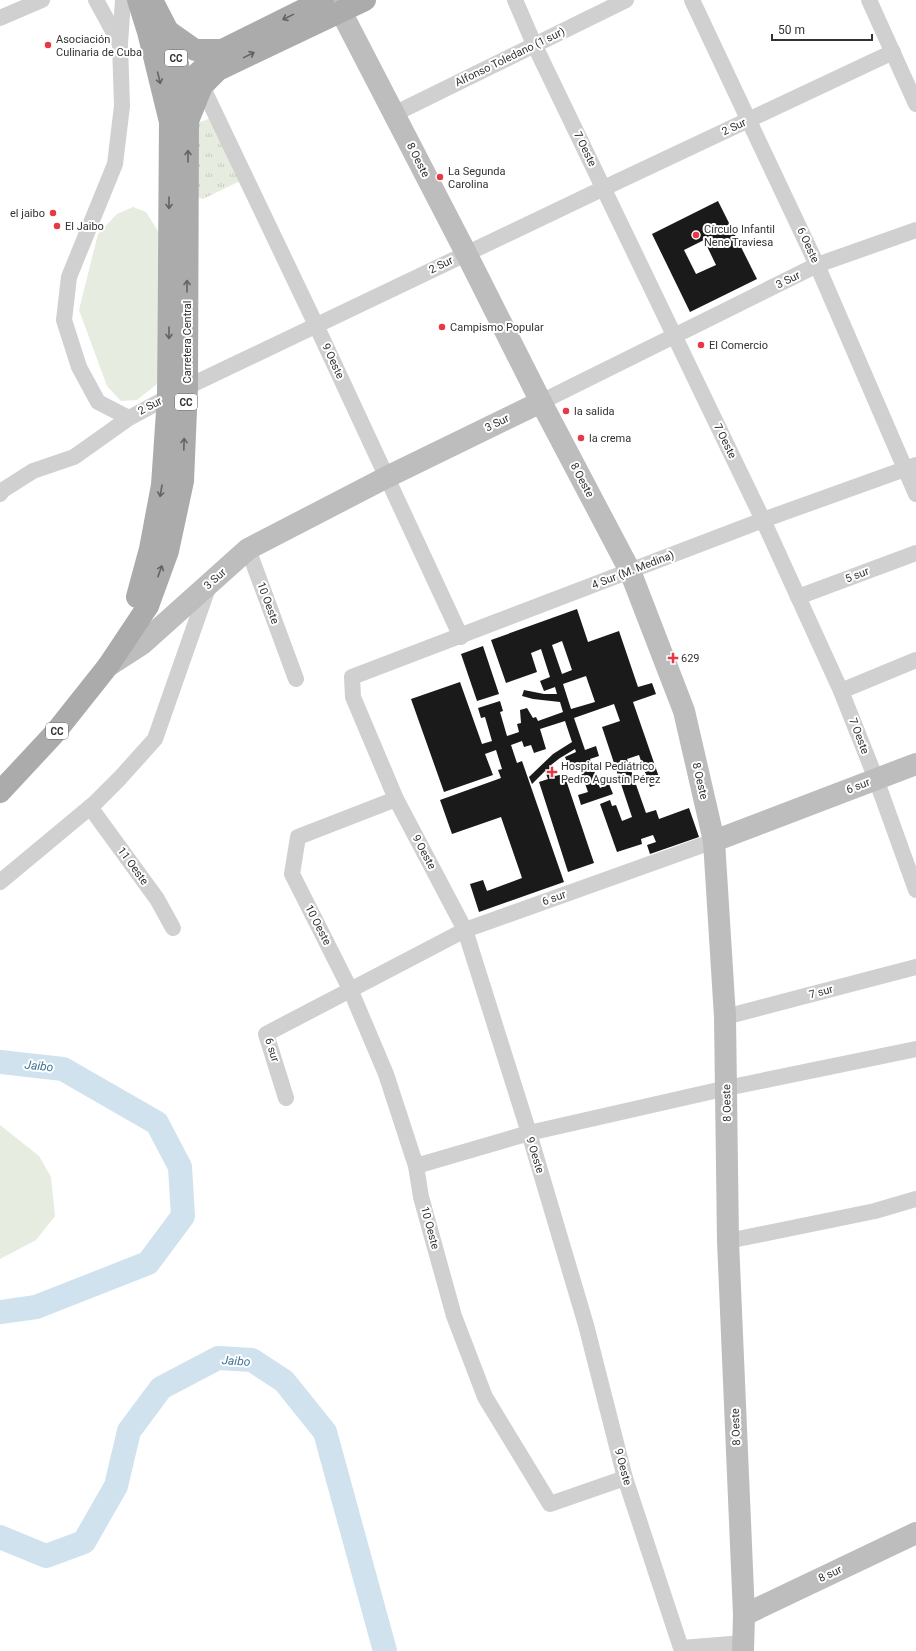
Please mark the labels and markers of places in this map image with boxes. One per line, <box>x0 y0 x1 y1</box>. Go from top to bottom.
place label: Asociación Culinaria de Cuba <box>56 33 142 59</box>
marker: Asociación Culinaria de Cuba <box>43 40 53 50</box>
place label: La Segunda Carolina <box>448 165 506 191</box>
marker: La Segunda Carolina <box>435 172 445 182</box>
place label: el jaibo <box>10 207 45 220</box>
marker: el jaibo <box>48 208 58 218</box>
place label: El Jaibo <box>65 220 104 233</box>
marker: El Jaibo <box>52 221 62 231</box>
place label: Círculo Infantil Nene Traviesa <box>704 223 775 249</box>
marker: Círculo Infantil Nene Traviesa <box>691 230 701 240</box>
place label: Campismo Popular <box>450 321 544 334</box>
marker: Campismo Popular <box>437 322 447 332</box>
place label: El Comercio <box>709 339 768 352</box>
marker: El Comercio <box>696 340 706 350</box>
place label: la salida <box>574 405 615 418</box>
marker: la salida <box>561 406 571 416</box>
place label: la crema <box>589 432 631 445</box>
marker: la crema <box>576 433 586 443</box>
place label: 629 <box>681 652 700 665</box>
marker: 629 <box>668 653 678 663</box>
place label: Hospital Pediátrico Pedro Agustín Pérez <box>561 760 661 786</box>
marker: Hospital Pediátrico Pedro Agustín Pérez <box>546 766 558 778</box>

